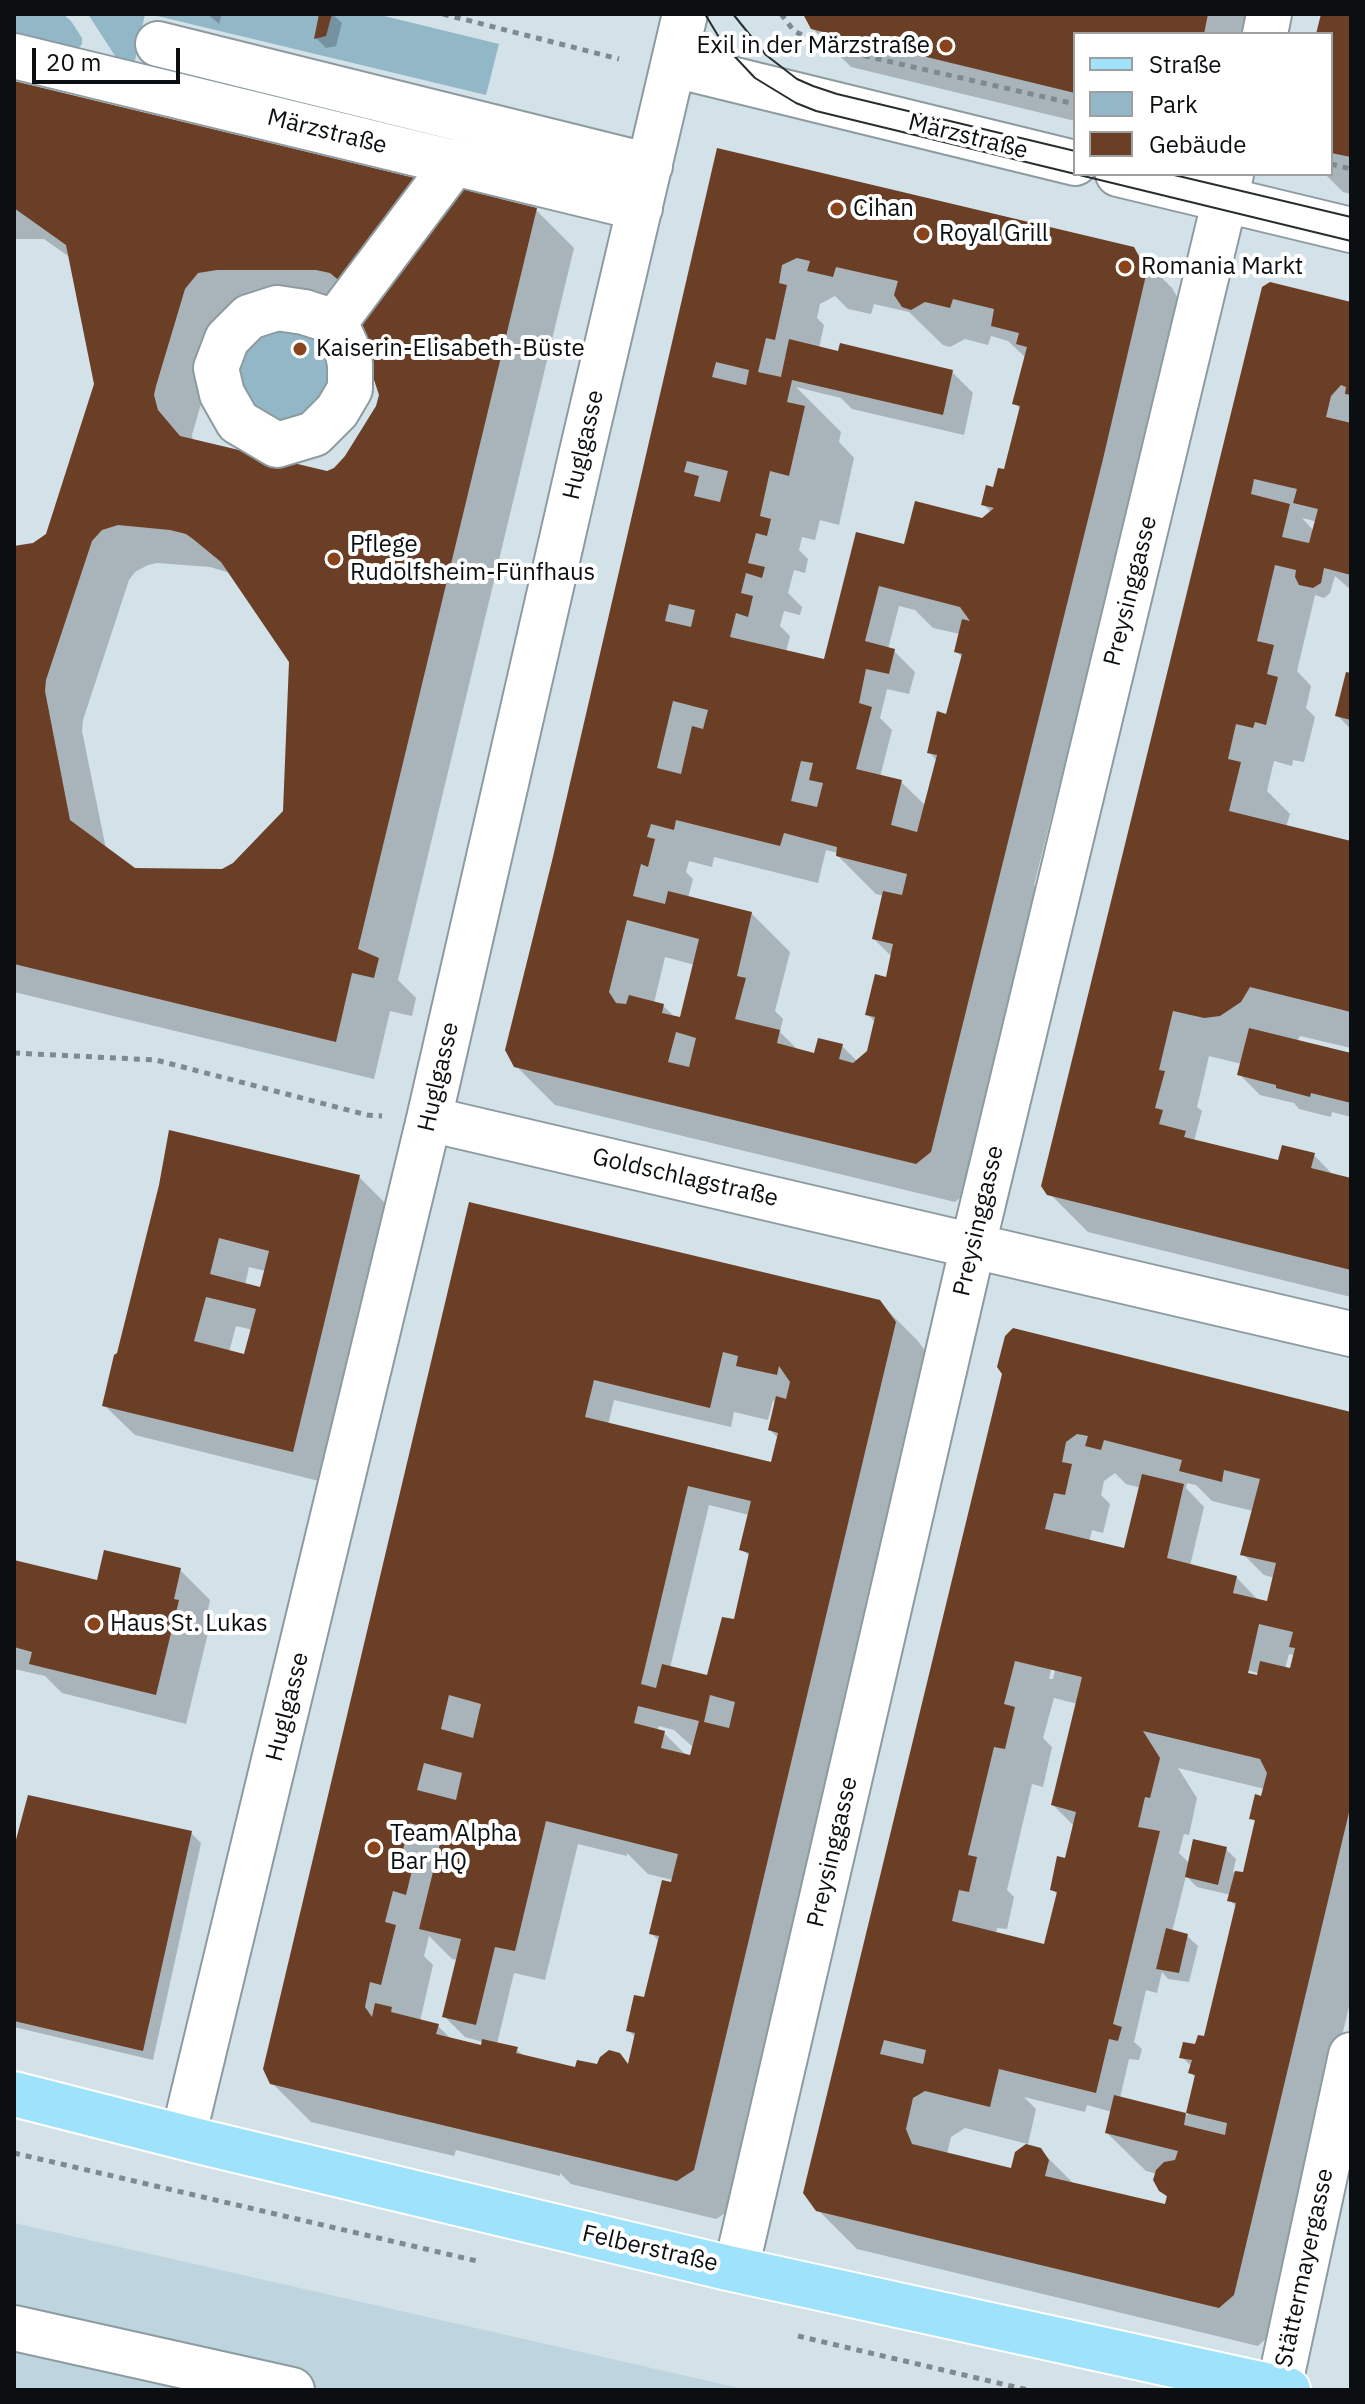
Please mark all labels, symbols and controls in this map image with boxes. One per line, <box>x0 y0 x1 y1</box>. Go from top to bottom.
scale bar <box>36 32 184 82</box>
place label: Exil in der Märzstraße <box>697 32 930 60</box>
legend <box>1073 32 1333 176</box>
marker: Exil in der Märzstraße <box>937 37 955 55</box>
text: 20 m <box>46 46 101 78</box>
text: Straße <box>1149 48 1221 80</box>
text: Park <box>1149 88 1198 120</box>
street label: Märzstraße <box>264 103 390 161</box>
street label: Märzstraße <box>905 108 1031 166</box>
text: Gebäude <box>1149 128 1246 160</box>
place label: Cihan <box>853 195 914 223</box>
marker: Cihan <box>828 200 846 218</box>
place label: Royal Grill <box>939 220 1048 248</box>
marker: Royal Grill <box>914 225 932 243</box>
place label: Romania Markt <box>1141 253 1303 281</box>
marker: Romania Markt <box>1116 258 1134 276</box>
place label: Kaiserin-Elisabeth-Büste <box>316 335 585 363</box>
marker: Kaiserin-Elisabeth-Büste <box>291 340 309 358</box>
street label: Huglgasse <box>557 387 611 503</box>
street label: Preysinggasse <box>1098 513 1164 669</box>
place label: Pflege Rudolfsheim-Fünfhaus <box>350 531 595 587</box>
marker: Pflege Rudolfsheim-Fünfhaus <box>325 550 343 568</box>
street label: Huglgasse <box>412 1019 466 1135</box>
street label: Goldschlagstraße <box>589 1143 781 1213</box>
street label: Preysinggasse <box>948 1143 1010 1299</box>
place label: Haus St. Lukas <box>110 1610 268 1638</box>
marker: Haus St. Lukas <box>85 1615 103 1633</box>
street label: Huglgasse <box>261 1649 315 1765</box>
street label: Preysinggasse <box>802 1774 864 1930</box>
place label: Team Alpha Bar HQ <box>390 1820 517 1876</box>
marker: Team Alpha Bar HQ <box>365 1839 383 1857</box>
street label: Stättermayergasse <box>1270 2166 1340 2370</box>
street label: Felberstraße <box>579 2219 721 2279</box>

